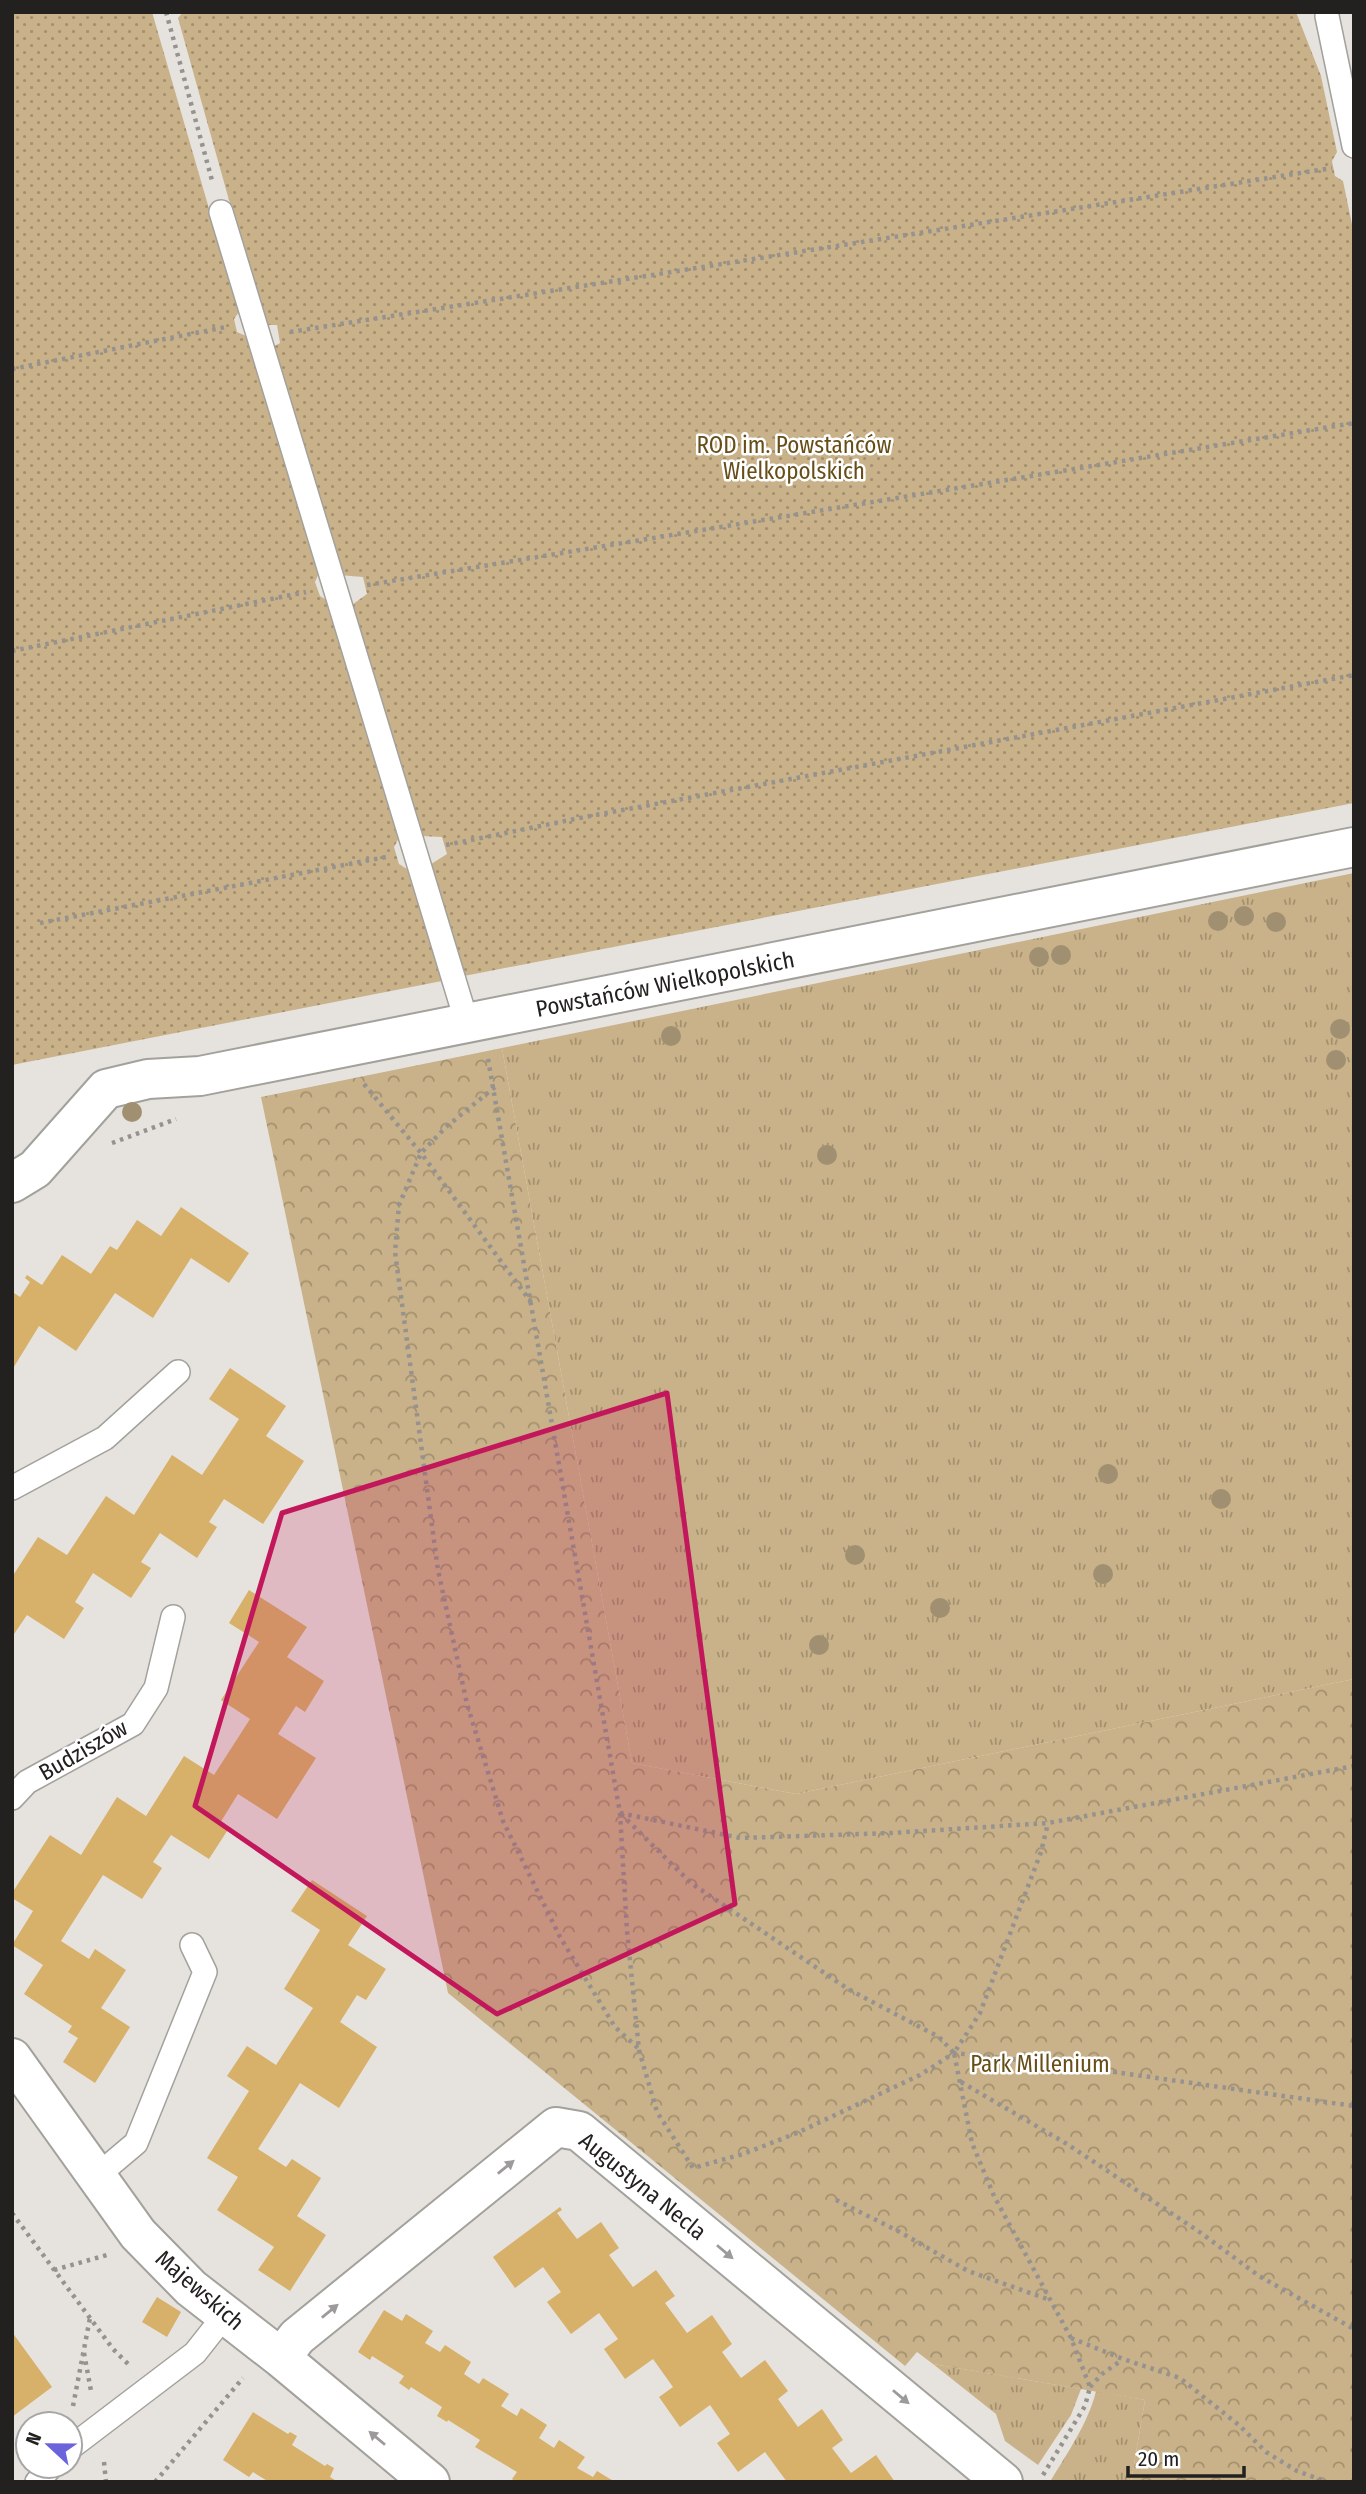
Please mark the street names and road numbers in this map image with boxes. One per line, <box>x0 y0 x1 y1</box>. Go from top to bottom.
street label: Powstańców Wielkopolskich <box>533 945 797 1023</box>
street label: Budziszów <box>34 1713 132 1787</box>
street label: Augustyna Necla <box>574 2126 712 2246</box>
street label: Majewskich <box>150 2244 250 2336</box>

